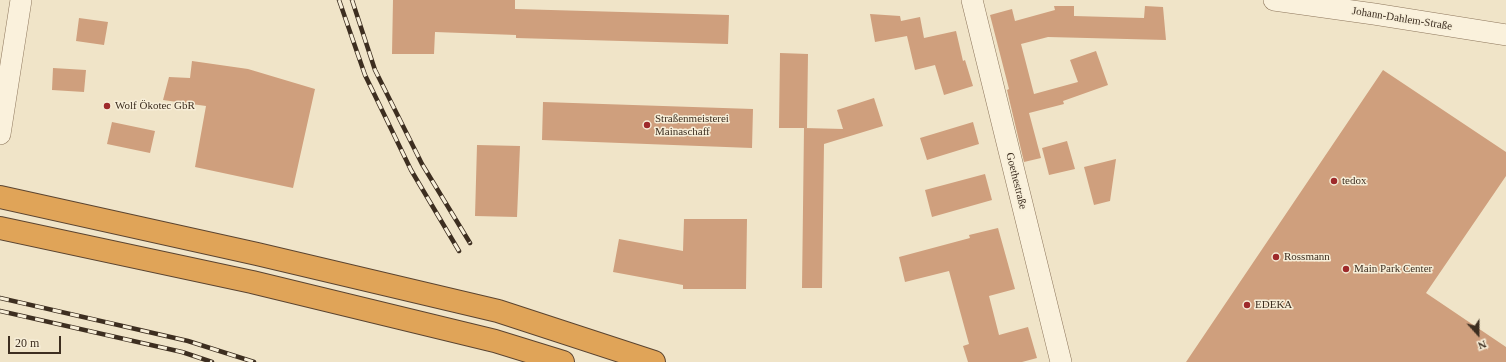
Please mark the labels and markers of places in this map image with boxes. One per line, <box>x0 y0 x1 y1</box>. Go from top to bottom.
place label: Wolf Ökotec GbR <box>115 99 195 113</box>
marker: Wolf Ökotec GbR <box>102 101 112 111</box>
place label: Straßenmeisterei Mainaschaff <box>655 112 729 138</box>
marker: Straßenmeisterei Mainaschaff <box>642 120 652 130</box>
place label: tedox <box>1342 174 1366 188</box>
marker: tedox <box>1329 176 1339 186</box>
place label: Rossmann <box>1284 250 1330 264</box>
marker: Rossmann <box>1271 252 1281 262</box>
place label: Main Park Center <box>1354 262 1432 276</box>
marker: Main Park Center <box>1341 264 1351 274</box>
place label: EDEKA <box>1255 298 1292 312</box>
marker: EDEKA <box>1242 300 1252 310</box>

